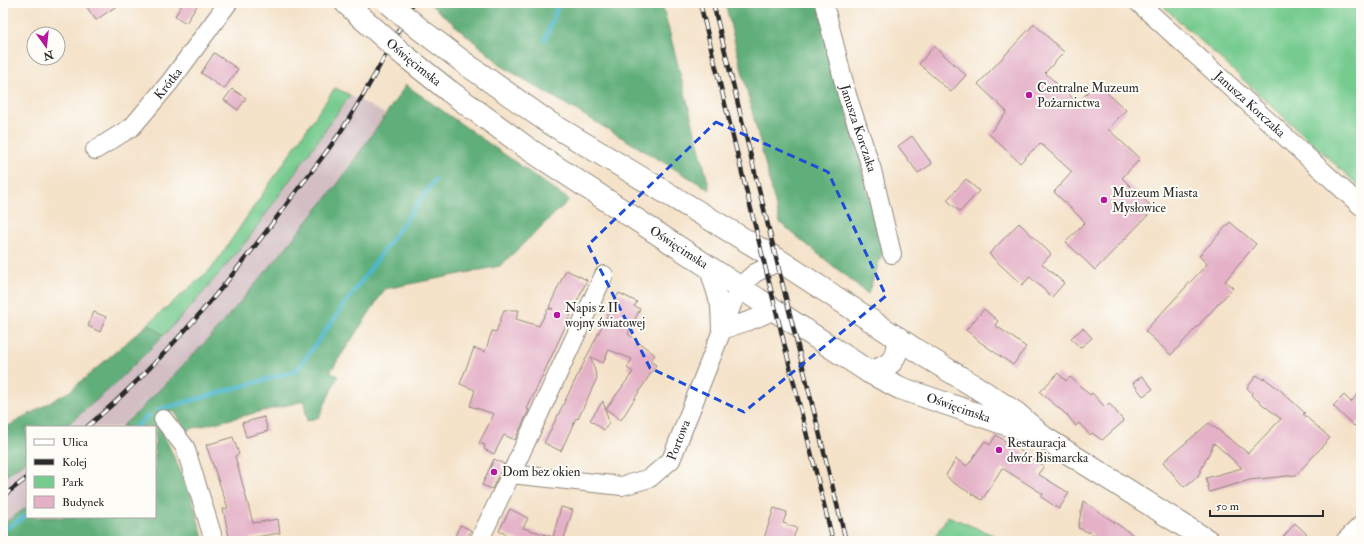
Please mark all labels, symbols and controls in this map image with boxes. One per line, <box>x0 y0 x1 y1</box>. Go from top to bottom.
north arrow <box>26 26 66 66</box>
street label: Oświęcimska <box>383 35 445 90</box>
text: N <box>41 47 56 63</box>
street label: Krótka <box>151 64 186 103</box>
street label: Janusza Korczaka <box>1210 67 1289 141</box>
place label: Centralne Muzeum Pożarnictwa <box>1037 80 1139 111</box>
street label: Janusza Korczaka <box>837 82 880 175</box>
marker: Centralne Muzeum Pożarnictwa <box>1024 90 1034 100</box>
place label: Muzeum Miasta Mysłowice <box>1112 185 1198 217</box>
marker: Muzeum Miasta Mysłowice <box>1099 195 1109 205</box>
street label: Oświęcimska <box>646 222 712 273</box>
place label: Napis z II wojny światowej <box>565 300 645 332</box>
marker: Napis z II wojny światowej <box>552 310 562 320</box>
street label: Oświęcimska <box>924 390 993 426</box>
street label: Portowa <box>664 417 694 463</box>
legend <box>26 426 156 518</box>
text: Ulica <box>62 435 89 450</box>
place label: Restauracja dwór Bismarcka <box>1007 435 1089 466</box>
marker: Restauracja dwór Bismarcka <box>994 445 1004 455</box>
text: Kolej <box>62 455 87 470</box>
place label: Dom bez okien <box>502 464 581 480</box>
marker: Dom bez okien <box>489 467 499 477</box>
text: Park <box>62 475 84 490</box>
scale bar <box>1210 492 1323 518</box>
text: Budynek <box>62 495 104 510</box>
text: 50 m <box>1216 499 1240 514</box>

